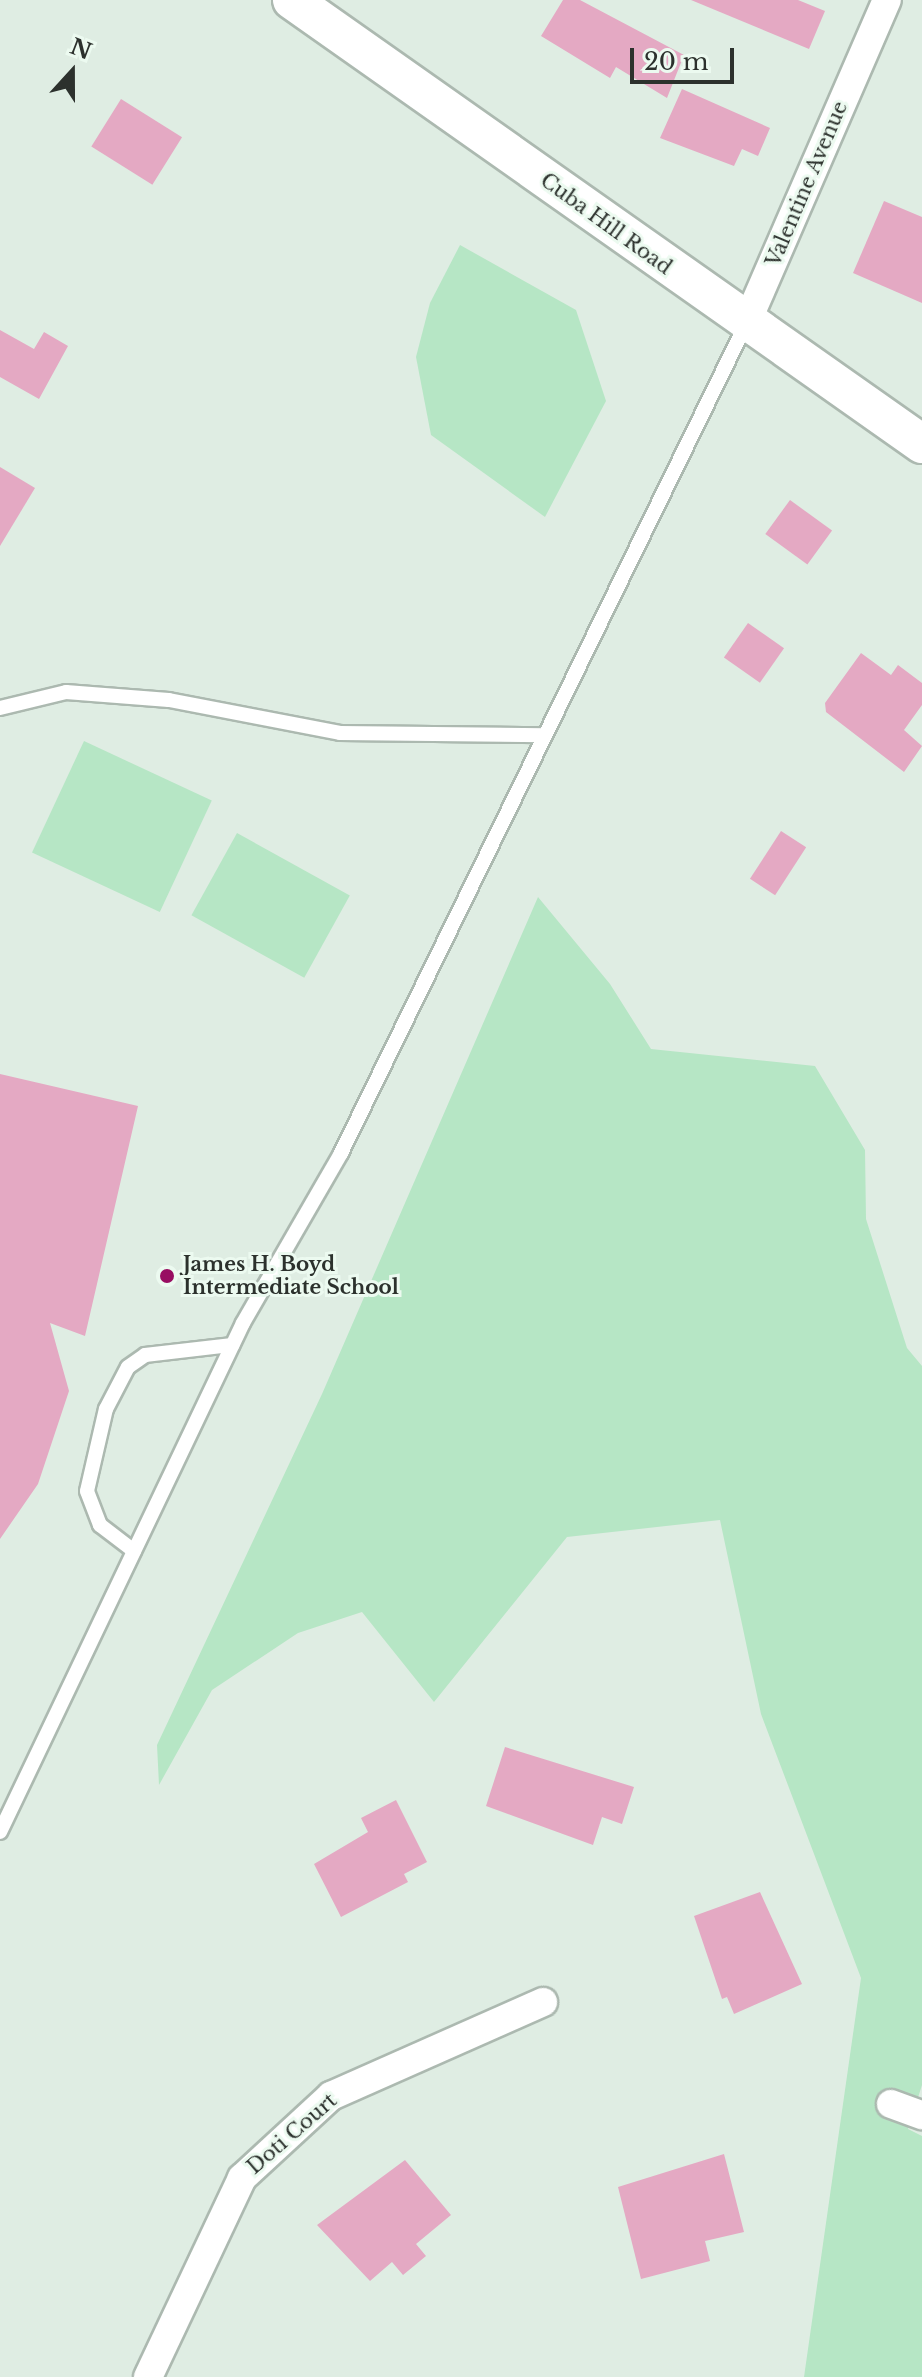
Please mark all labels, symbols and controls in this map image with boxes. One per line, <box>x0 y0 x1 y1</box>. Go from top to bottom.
north arrow <box>32 32 112 112</box>
scale bar <box>634 32 738 82</box>
text: N <box>66 33 95 65</box>
text: 20 m <box>644 47 709 76</box>
street label: Valentine Avenue <box>761 97 853 271</box>
street label: Cuba Hill Road <box>536 168 676 280</box>
place label: James H. Boyd Intermediate School <box>183 1252 399 1299</box>
marker: James H. Boyd Intermediate School <box>158 1267 176 1285</box>
street label: Doti Court <box>242 2089 342 2179</box>

